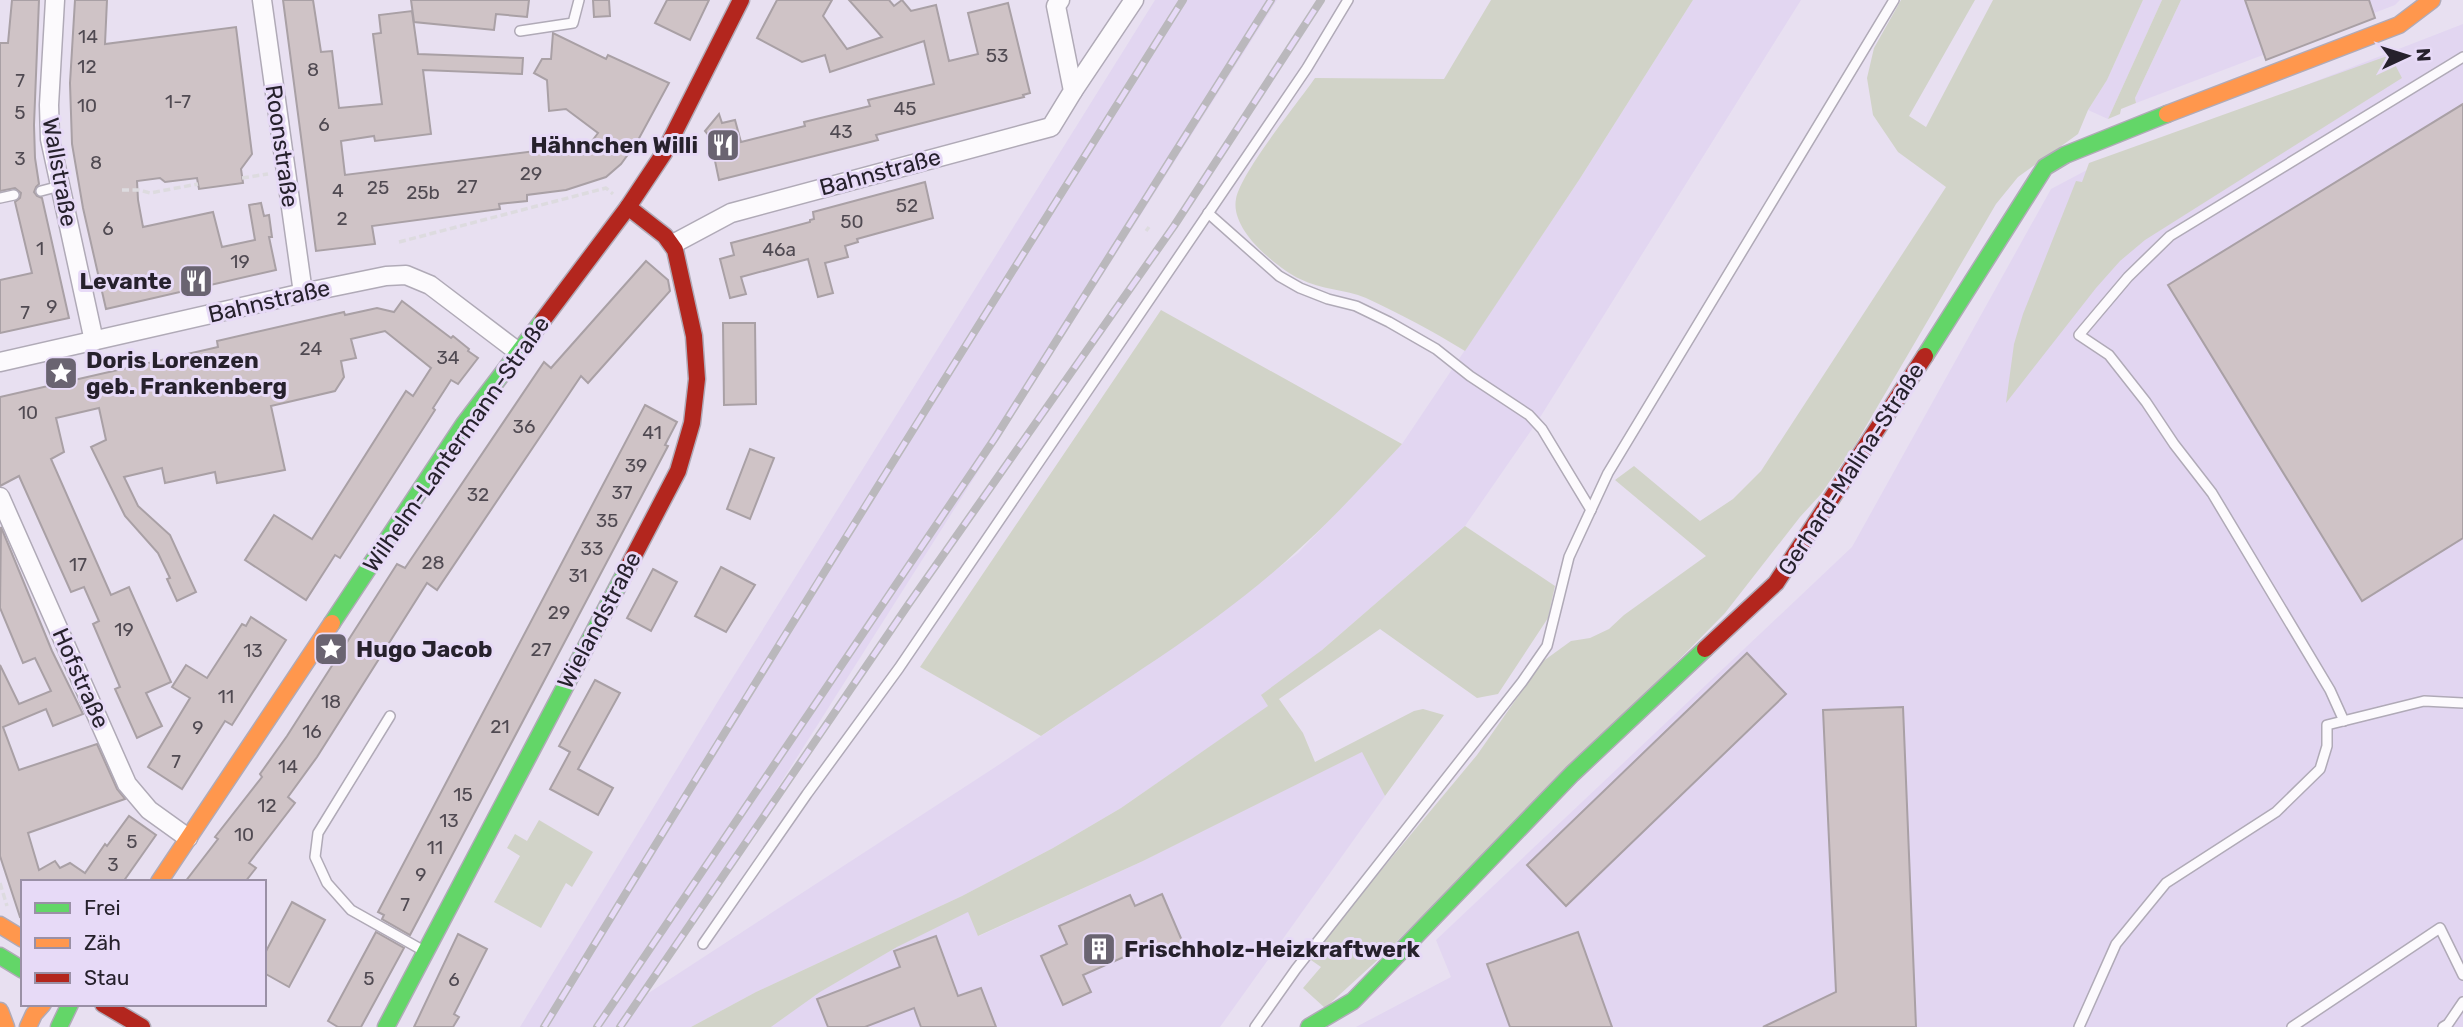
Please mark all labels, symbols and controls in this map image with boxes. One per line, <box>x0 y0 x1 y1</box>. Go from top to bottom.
north arrow <box>2372 21 2442 91</box>
house number: 14 <box>78 25 98 48</box>
house number: 53 <box>986 44 1008 67</box>
text: N <box>2412 47 2435 62</box>
house number: 12 <box>77 55 97 78</box>
house number: 8 <box>307 58 319 81</box>
house number: 7 <box>15 69 25 92</box>
street label: Roonstraße <box>260 83 304 209</box>
house number: 1-7 <box>165 90 191 113</box>
house number: 10 <box>77 94 97 117</box>
house number: 45 <box>893 97 917 120</box>
house number: 5 <box>14 101 26 124</box>
house number: 6 <box>318 113 330 136</box>
street label: Wallstraße <box>37 115 83 229</box>
house number: 43 <box>829 120 853 143</box>
restaurant icon: Hähnchen Willi <box>704 126 742 164</box>
place label: Hähnchen Willi <box>530 131 698 159</box>
street label: Bahnstraße <box>816 142 944 202</box>
house number: 3 <box>14 147 26 170</box>
house number: 8 <box>90 151 102 174</box>
house number: 29 <box>520 162 542 185</box>
house number: 27 <box>457 175 478 198</box>
house number: 25 <box>367 176 389 199</box>
house number: 4 <box>332 179 344 202</box>
house number: 25b <box>406 181 440 204</box>
house number: 52 <box>896 194 918 217</box>
house number: 2 <box>336 207 348 230</box>
house number: 50 <box>840 210 864 233</box>
house number: 6 <box>102 217 114 240</box>
house number: 1 <box>36 237 44 260</box>
house number: 46a <box>762 238 796 261</box>
house number: 19 <box>230 250 250 273</box>
restaurant icon: Levante <box>177 262 215 300</box>
place label: Levante <box>79 267 172 295</box>
street label: Bahnstraße <box>205 273 333 329</box>
house number: 9 <box>46 295 58 318</box>
house number: 7 <box>20 301 30 324</box>
street label: Wilhelm-Lantermann-Straße <box>357 311 555 577</box>
house number: 24 <box>300 337 323 360</box>
place label: Doris Lorenzen geb. Frankenberg <box>86 346 287 400</box>
house number: 34 <box>436 346 460 369</box>
place icon: Doris Lorenzen geb. Frankenberg <box>42 354 80 392</box>
street label: Gerhard-Malina-Straße <box>1772 358 1930 580</box>
house number: 10 <box>18 401 38 424</box>
house number: 36 <box>513 415 535 438</box>
house number: 41 <box>642 421 662 444</box>
house number: 39 <box>625 454 647 477</box>
house number: 37 <box>611 481 633 504</box>
house number: 32 <box>467 483 489 506</box>
house number: 35 <box>596 509 618 532</box>
house number: 33 <box>581 537 603 560</box>
street label: Wielandstraße <box>551 547 647 693</box>
house number: 28 <box>421 551 445 574</box>
house number: 17 <box>69 553 87 576</box>
house number: 31 <box>568 564 588 587</box>
house number: 29 <box>548 601 570 624</box>
house number: 19 <box>114 618 134 641</box>
street label: Hofstraße <box>47 624 115 732</box>
place icon: Hugo Jacob <box>312 630 350 668</box>
place label: Hugo Jacob <box>356 635 493 663</box>
house number: 27 <box>531 638 552 661</box>
house number: 13 <box>243 639 263 662</box>
house number: 11 <box>218 685 234 708</box>
house number: 18 <box>321 690 341 713</box>
house number: 21 <box>490 715 510 738</box>
house number: 9 <box>192 716 204 739</box>
house number: 16 <box>302 720 322 743</box>
house number: 7 <box>171 750 181 773</box>
house number: 14 <box>278 755 298 778</box>
house number: 15 <box>453 783 473 806</box>
house number: 12 <box>257 794 277 817</box>
house number: 13 <box>439 809 459 832</box>
house number: 10 <box>234 823 254 846</box>
house number: 5 <box>126 830 138 853</box>
house number: 11 <box>427 836 443 859</box>
house number: 3 <box>107 853 119 876</box>
house number: 9 <box>415 863 427 886</box>
legend <box>21 880 266 1006</box>
house number: 7 <box>400 893 410 916</box>
text: Frei <box>84 895 121 920</box>
text: Zäh <box>84 930 121 955</box>
building icon: Frischholz-Heizkraftwerk <box>1080 930 1118 968</box>
place label: Frischholz-Heizkraftwerk <box>1124 935 1420 963</box>
text: Stau <box>84 965 130 990</box>
house number: 5 <box>363 967 375 990</box>
house number: 6 <box>448 968 460 991</box>

